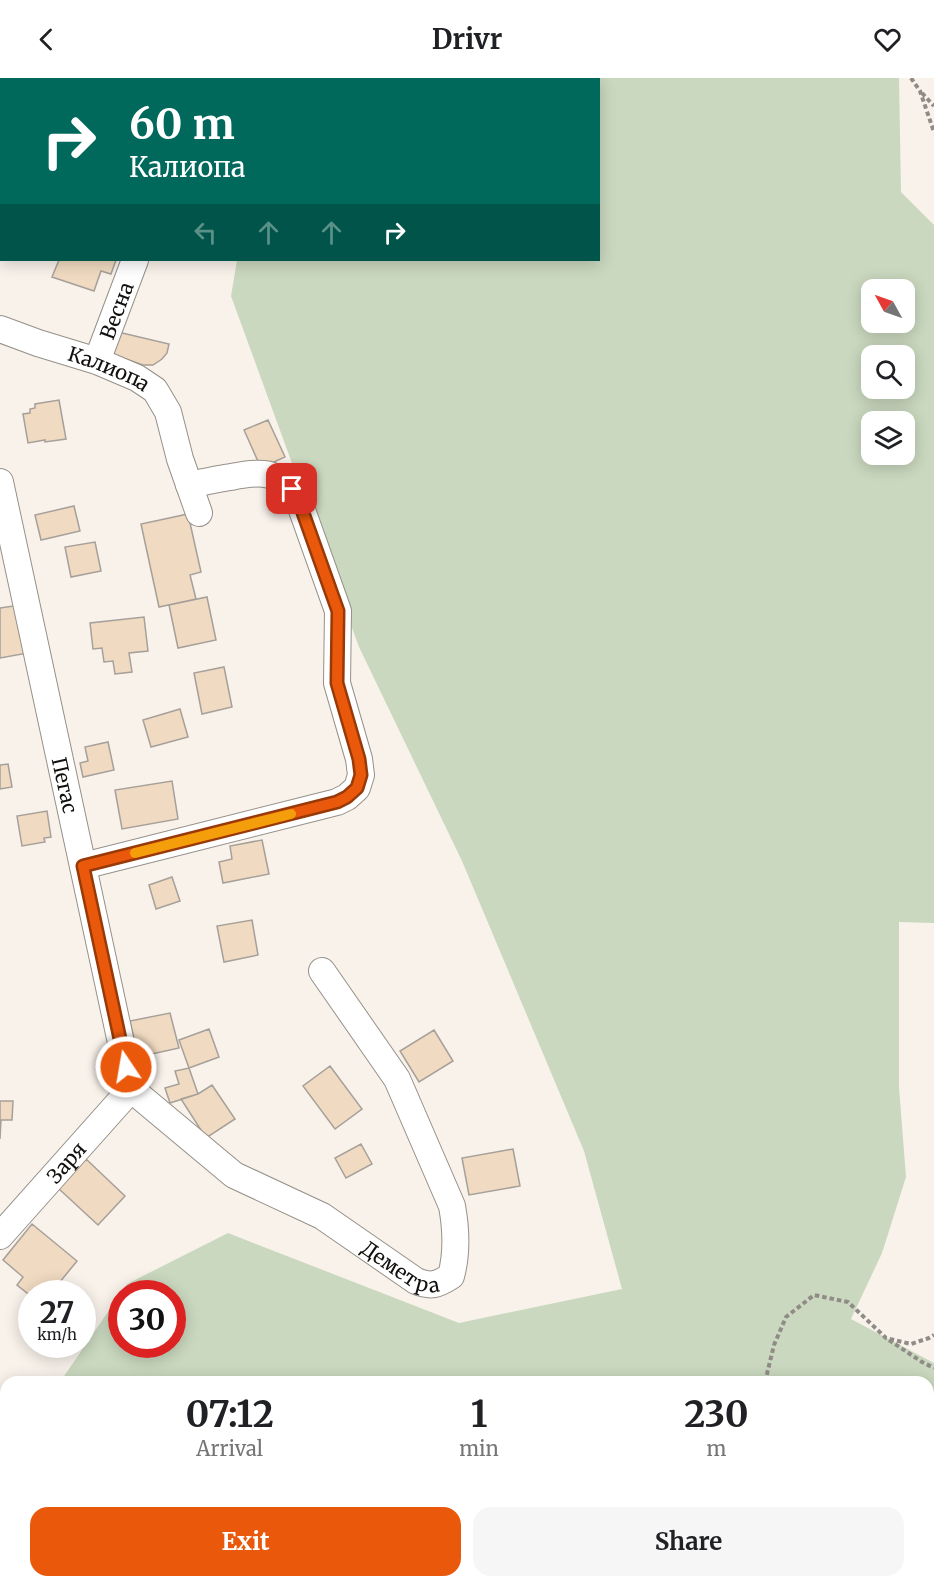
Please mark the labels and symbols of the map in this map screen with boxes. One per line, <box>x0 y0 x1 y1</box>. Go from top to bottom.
street label: Весна <box>94 278 138 343</box>
north arrow <box>861 279 915 333</box>
street label: Калиопа <box>65 340 155 396</box>
pin <box>266 463 317 514</box>
street label: Пегас <box>47 755 84 815</box>
position arrow <box>94 1035 158 1099</box>
street label: Заря <box>41 1136 91 1188</box>
street label: Деметра <box>357 1235 441 1297</box>
speed limit sign: 30 <box>108 1280 186 1358</box>

